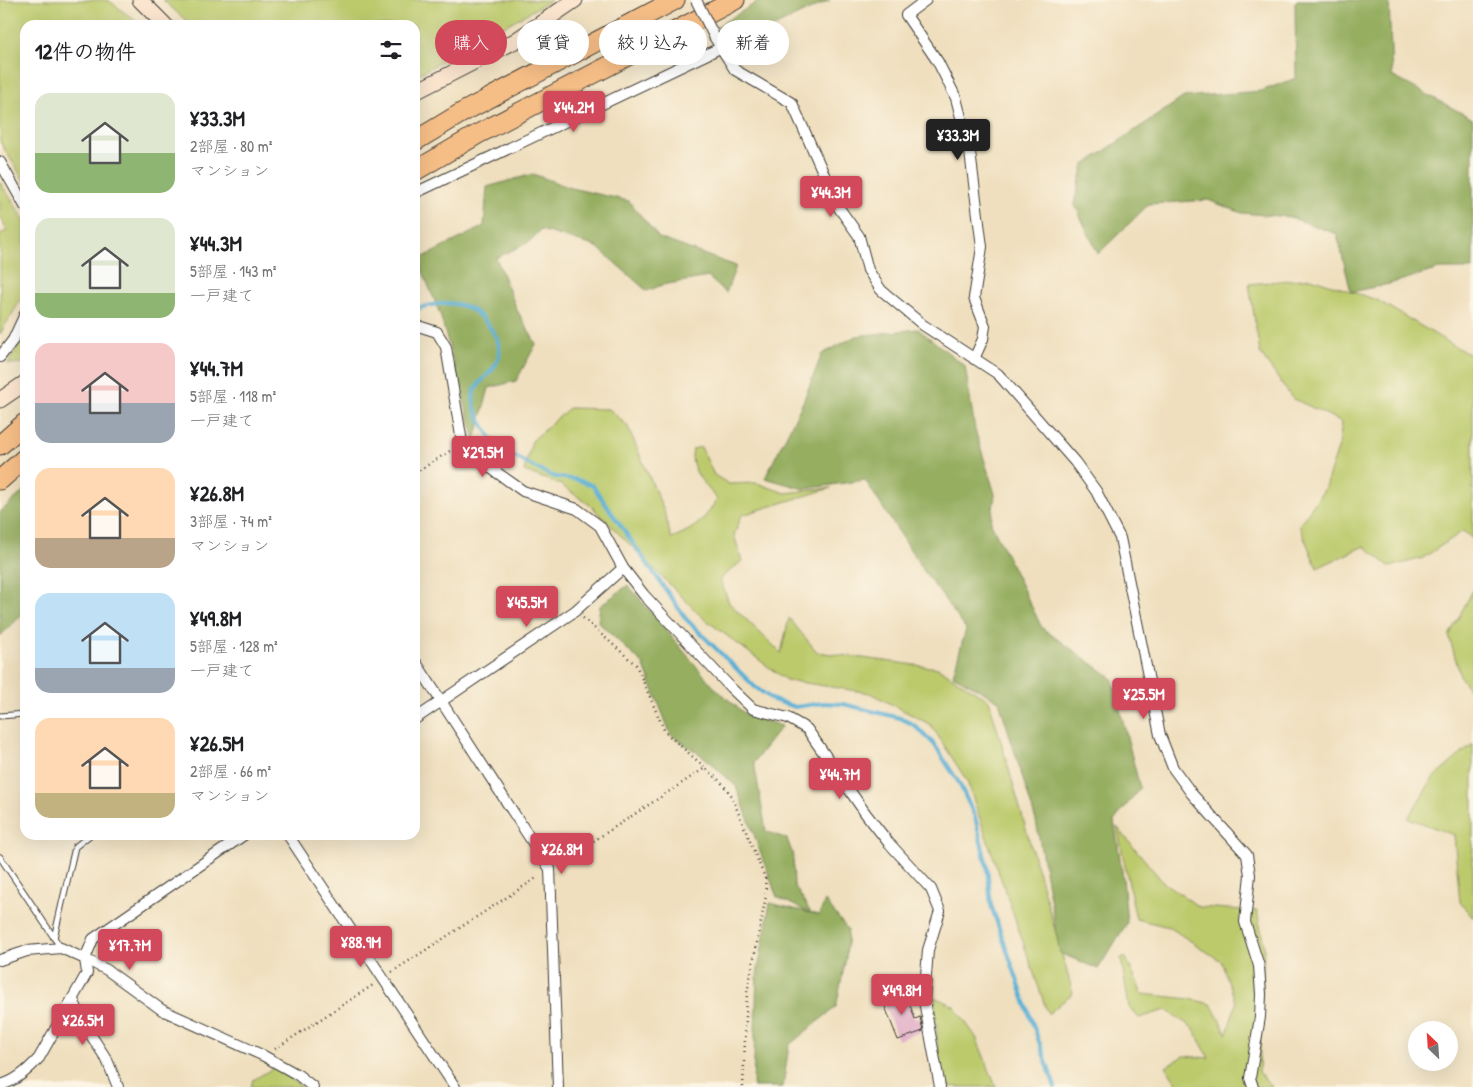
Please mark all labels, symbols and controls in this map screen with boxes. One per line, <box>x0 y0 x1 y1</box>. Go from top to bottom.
chip: 購入 <box>435 20 507 65</box>
chip: 賃貸 <box>517 20 589 65</box>
chip: 絞り込み <box>599 20 707 65</box>
chip: 新着 <box>717 20 789 65</box>
icon: filters <box>377 36 405 64</box>
text: 12件の物件 <box>35 37 136 66</box>
pin: ¥44.2M <box>533 90 615 133</box>
text: ¥44.2M <box>554 96 594 118</box>
text: ¥33.3M <box>190 104 245 133</box>
icon: home <box>75 113 135 173</box>
pin: ¥33.3M <box>917 119 999 161</box>
text: ¥33.3M <box>937 124 979 146</box>
text: 2部屋 · 80 m² <box>190 135 272 157</box>
text: マンション <box>190 159 269 181</box>
pin: ¥44.3M <box>790 176 872 218</box>
text: ¥44.3M <box>811 181 851 203</box>
text: ¥44.3M <box>190 229 242 258</box>
icon: home <box>75 238 135 298</box>
text: 5部屋 · 143 m² <box>190 260 277 282</box>
text: 一戸建て <box>190 284 254 306</box>
text: ¥44.7M <box>190 354 243 383</box>
icon: home <box>75 363 135 423</box>
text: 5部屋 · 118 m² <box>190 385 276 407</box>
text: 一戸建て <box>190 409 254 431</box>
pin: ¥29.5M <box>442 436 524 478</box>
text: ¥29.5M <box>463 441 503 463</box>
text: ¥26.8M <box>190 479 244 508</box>
icon: home <box>75 488 135 548</box>
text: 3部屋 · 74 m² <box>190 510 272 532</box>
text: マンション <box>190 534 269 556</box>
pin: ¥45.5M <box>486 586 568 628</box>
text: ¥45.5M <box>507 591 547 613</box>
text: ¥49.8M <box>190 604 241 633</box>
icon: home <box>75 613 135 673</box>
text: 5部屋 · 128 m² <box>190 635 278 657</box>
text: 一戸建て <box>190 659 254 681</box>
pin: ¥25.5M <box>1103 678 1185 720</box>
text: ¥25.5M <box>1123 683 1165 705</box>
text: ¥26.5M <box>190 729 244 758</box>
icon: home <box>75 738 135 798</box>
pin: ¥44.7M <box>799 758 881 800</box>
text: 2部屋 · 66 m² <box>190 760 271 782</box>
text: ¥44.7M <box>820 763 860 785</box>
text: マンション <box>190 784 269 806</box>
pin: ¥26.8M <box>521 832 603 875</box>
text: ¥26.8M <box>541 838 583 860</box>
pin: ¥88.9M <box>320 926 402 968</box>
pin: ¥17.7M <box>89 928 171 971</box>
text: ¥88.9M <box>341 931 381 953</box>
text: ¥17.7M <box>109 934 151 956</box>
pin: ¥49.8M <box>861 974 943 1016</box>
text: ¥49.8M <box>882 979 922 1001</box>
pin: ¥26.5M <box>42 1004 124 1046</box>
text: ¥26.5M <box>62 1009 104 1031</box>
north arrow <box>1408 1021 1458 1071</box>
map controls <box>1408 1021 1458 1071</box>

